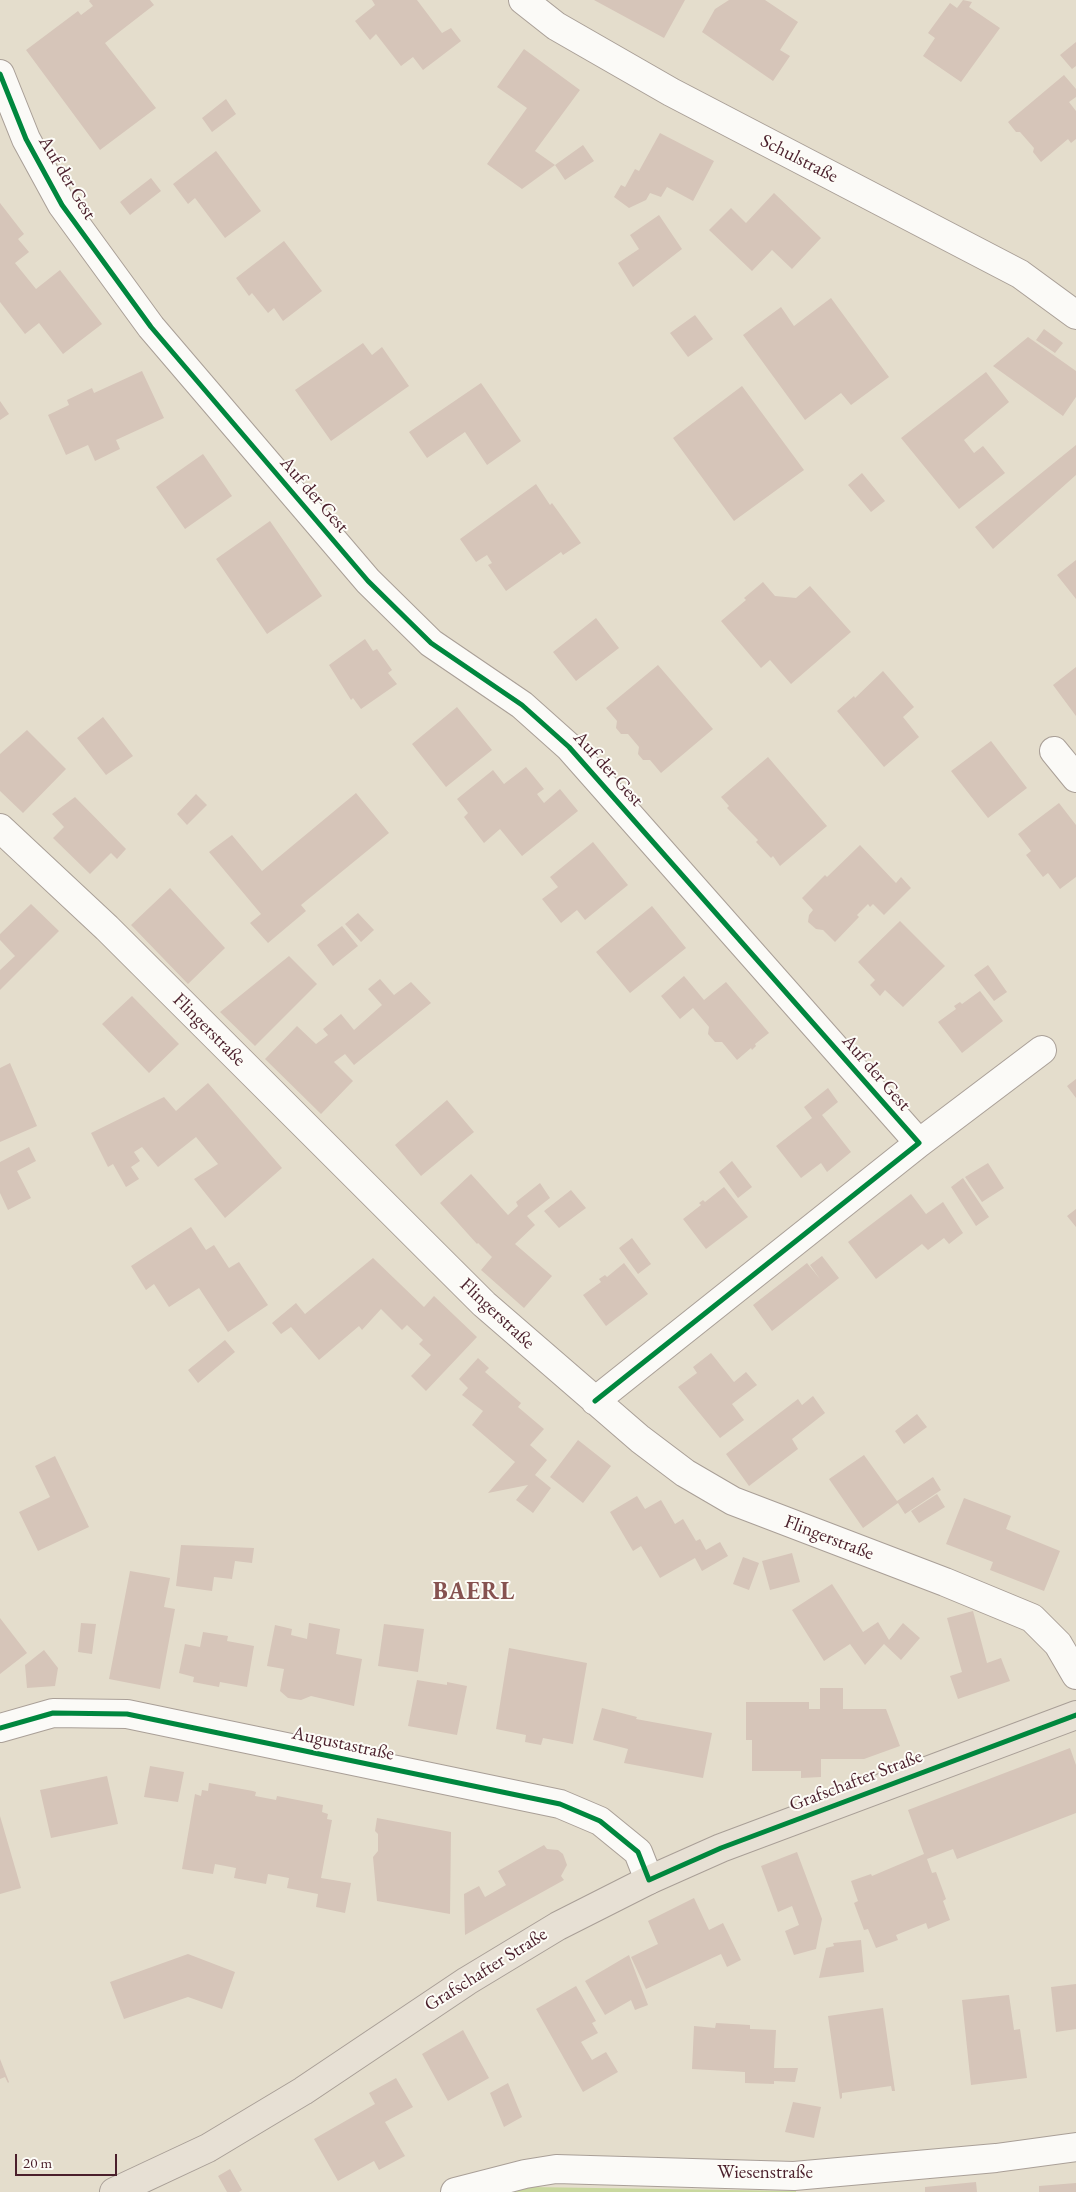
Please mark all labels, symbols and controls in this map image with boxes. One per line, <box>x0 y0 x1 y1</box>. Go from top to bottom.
street label: Schulstraße <box>756 130 842 188</box>
street label: Auf der Gest <box>33 132 101 224</box>
street label: Auf der Gest <box>275 452 353 538</box>
street label: Auf der Gest <box>568 727 648 811</box>
street label: Flingerstraße <box>168 989 250 1071</box>
street label: Auf der Gest <box>837 1030 915 1116</box>
street label: Flingerstraße <box>455 1274 539 1354</box>
street label: Flingerstraße <box>781 1511 877 1565</box>
district label: BAERL <box>432 1578 516 1606</box>
street label: Augustastraße <box>290 1722 396 1766</box>
street label: Grafschafter Straße <box>786 1745 926 1817</box>
street label: Grafschafter Straße <box>420 1923 552 2017</box>
scale bar <box>18 2144 120 2176</box>
text: 20 m <box>23 2153 52 2172</box>
street label: Wiesenstraße <box>717 2162 813 2184</box>

